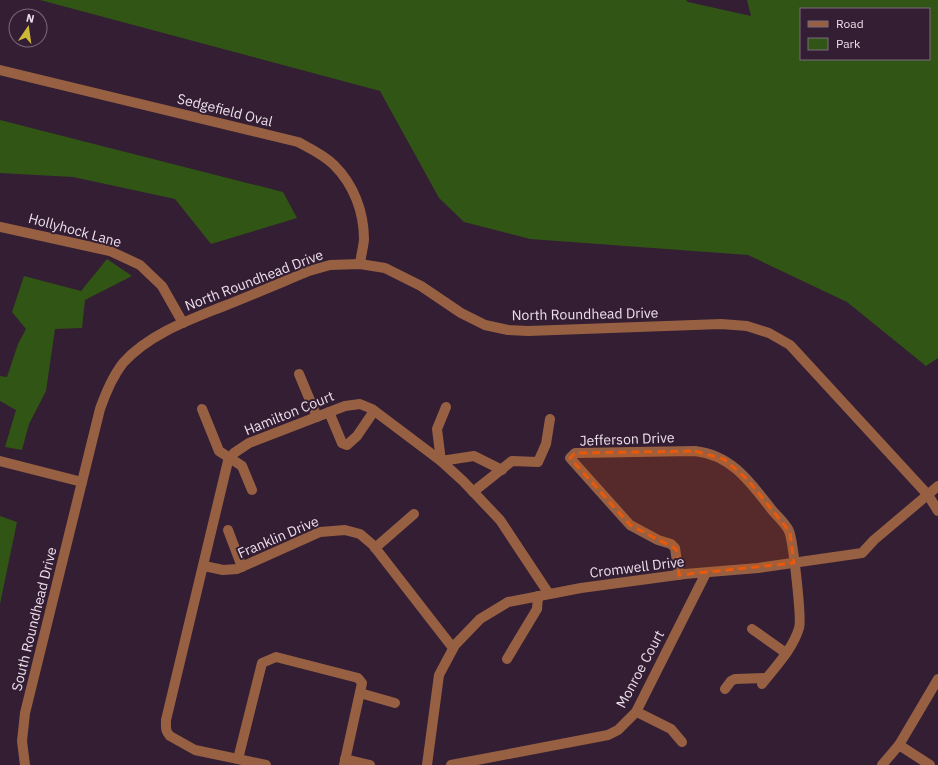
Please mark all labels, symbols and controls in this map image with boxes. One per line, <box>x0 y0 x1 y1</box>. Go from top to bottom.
north arrow <box>8 8 48 48</box>
legend <box>800 8 930 60</box>
text: N <box>25 11 36 26</box>
text: Road <box>836 16 864 31</box>
text: Park <box>836 36 861 51</box>
street label: Sedgefield Oval <box>175 89 275 131</box>
street label: Hollyhock Lane <box>26 209 124 251</box>
street label: North Roundhead Drive <box>182 245 326 315</box>
street label: North Roundhead Drive <box>511 304 659 324</box>
street label: Hamilton Court <box>241 387 337 439</box>
street label: Jefferson Drive <box>579 428 675 450</box>
street label: Franklin Drive <box>235 512 322 562</box>
street label: South Roundhead Drive <box>7 545 61 693</box>
street label: Cromwell Drive <box>589 552 686 582</box>
street label: Monroe Court <box>612 627 668 711</box>

